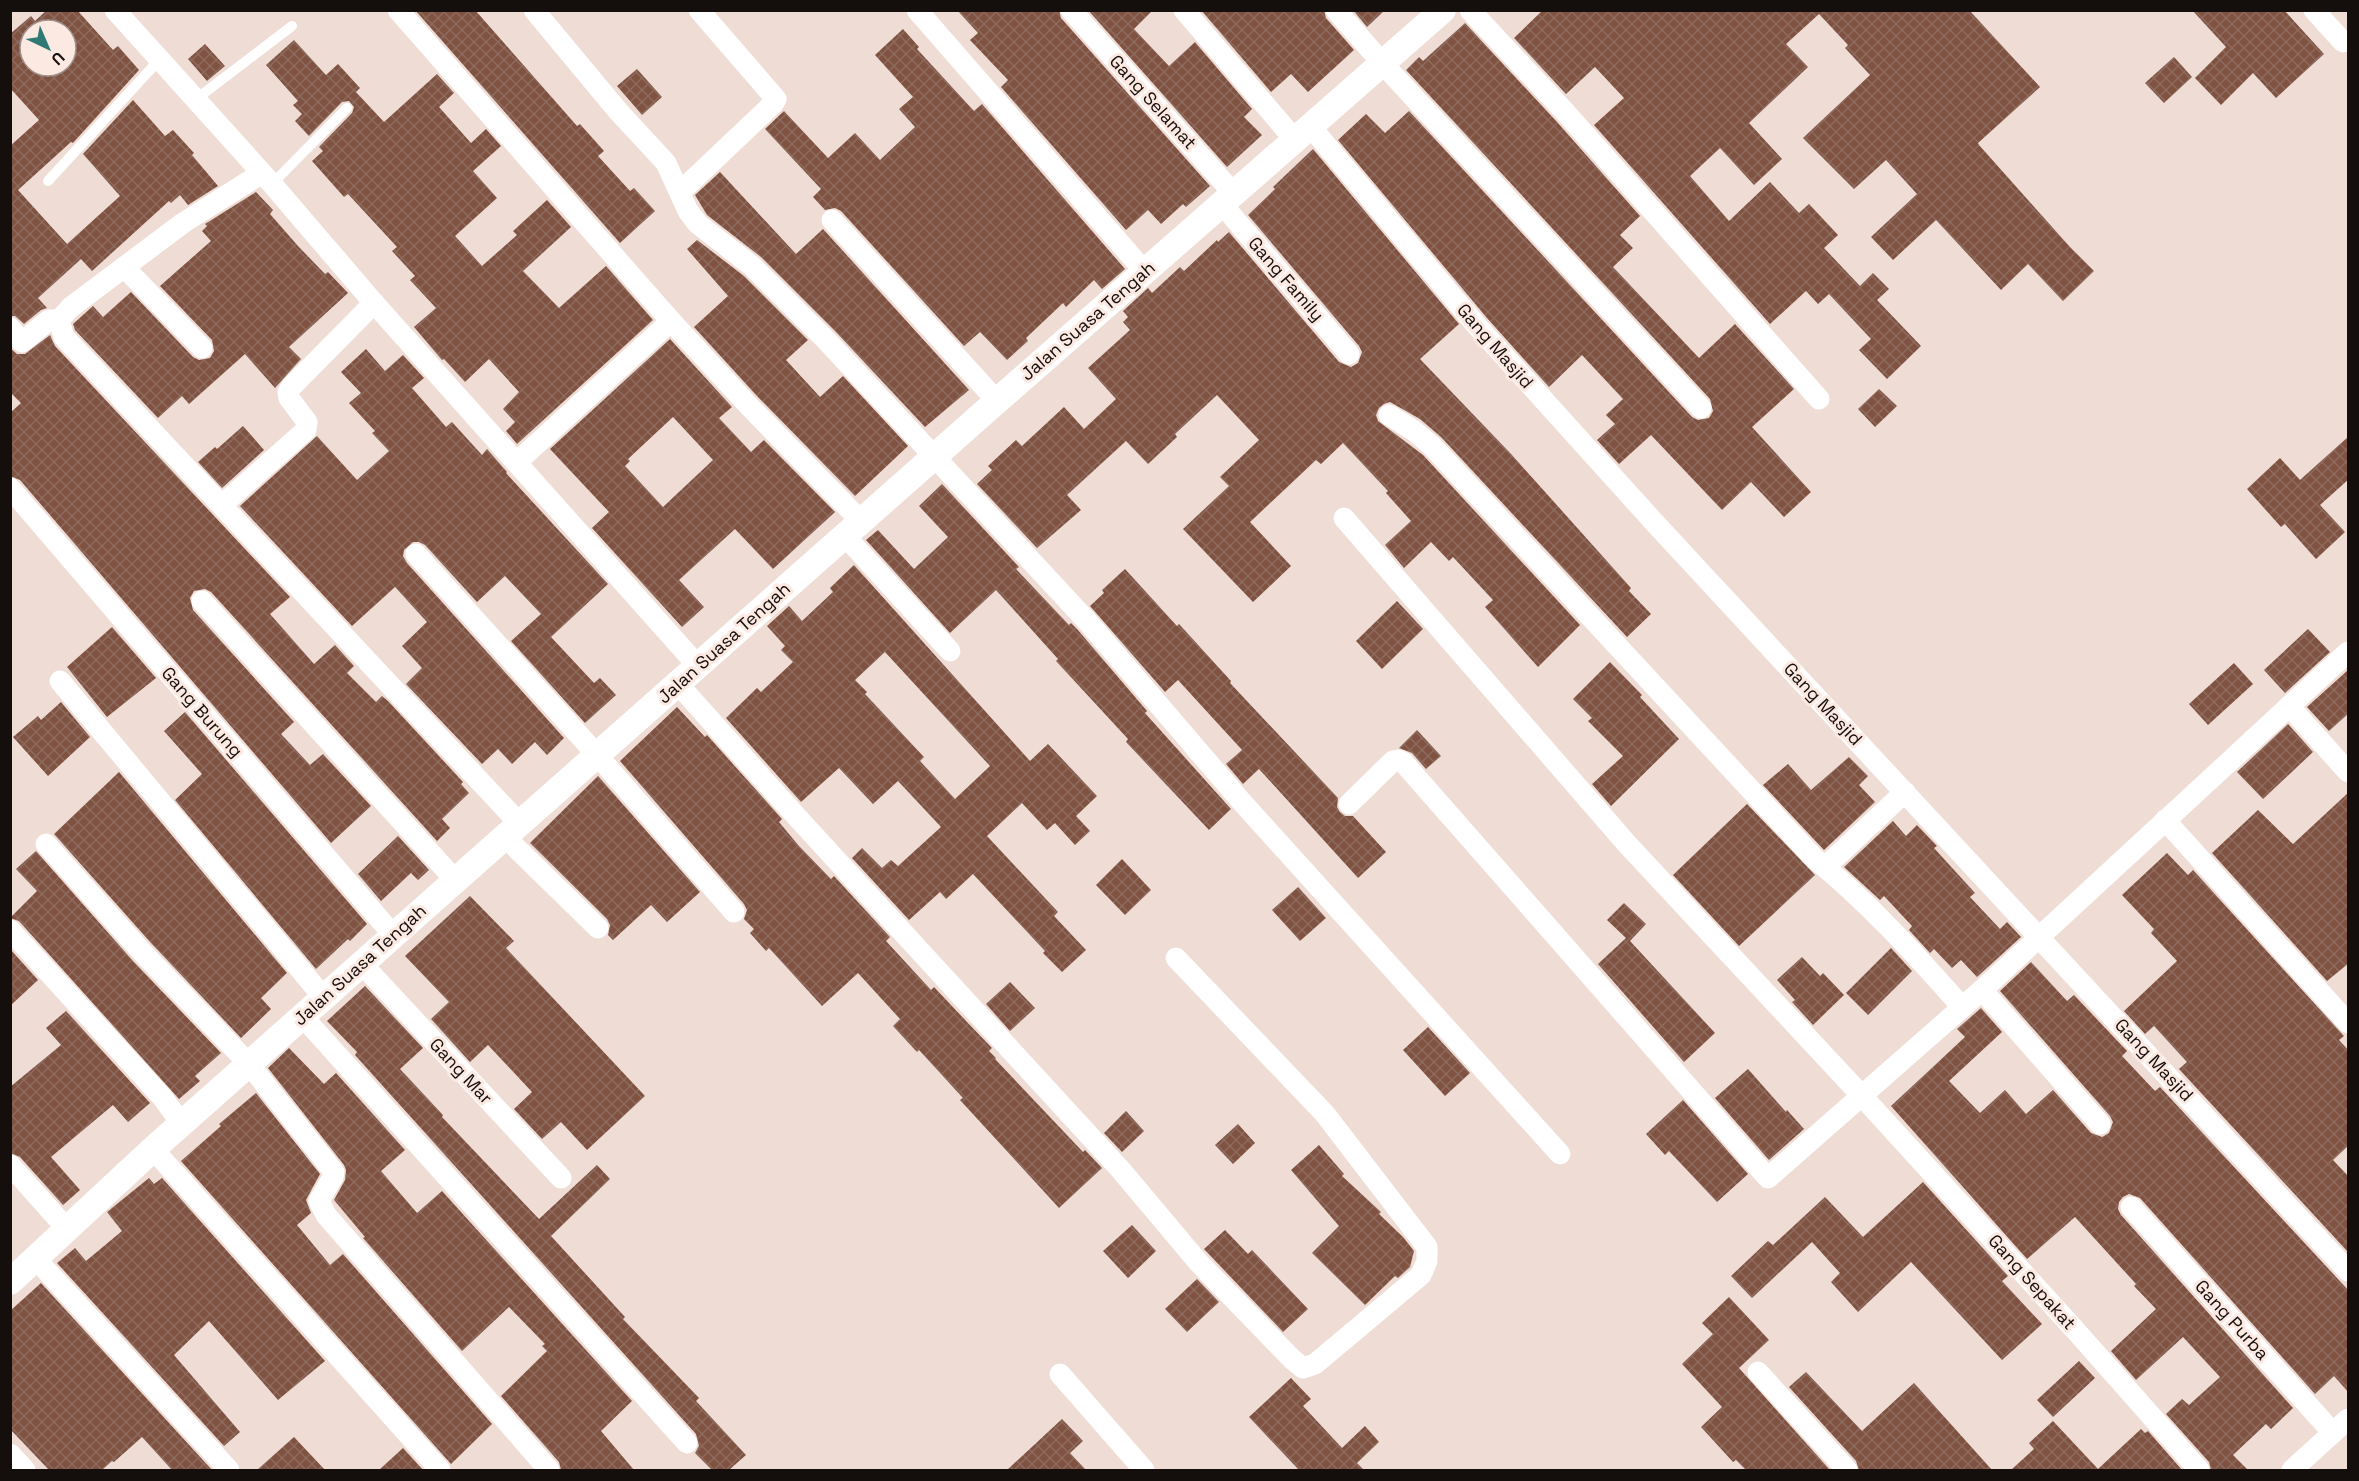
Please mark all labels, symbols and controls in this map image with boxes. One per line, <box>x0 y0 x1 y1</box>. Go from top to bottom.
north arrow <box>18 18 78 78</box>
text: U <box>47 47 69 70</box>
street label: Gang Selamat <box>1105 50 1202 154</box>
street label: Gang Family <box>1243 232 1329 326</box>
street label: Jalan Suasa Tengah <box>1016 256 1160 385</box>
street label: Gang Masjid <box>1452 298 1539 393</box>
street label: Jalan Suasa Tengah <box>653 577 795 708</box>
street label: Gang Masjid <box>1779 657 1868 750</box>
street label: Gang Burung <box>157 662 248 762</box>
street label: Jalan Suasa Tengah <box>289 899 431 1030</box>
street label: Gang Masjid <box>2110 1013 2199 1106</box>
street label: Gang Mar <box>425 1033 498 1109</box>
street label: Gang Sepakat <box>1983 1229 2081 1334</box>
street label: Gang Purba <box>2190 1275 2274 1365</box>

